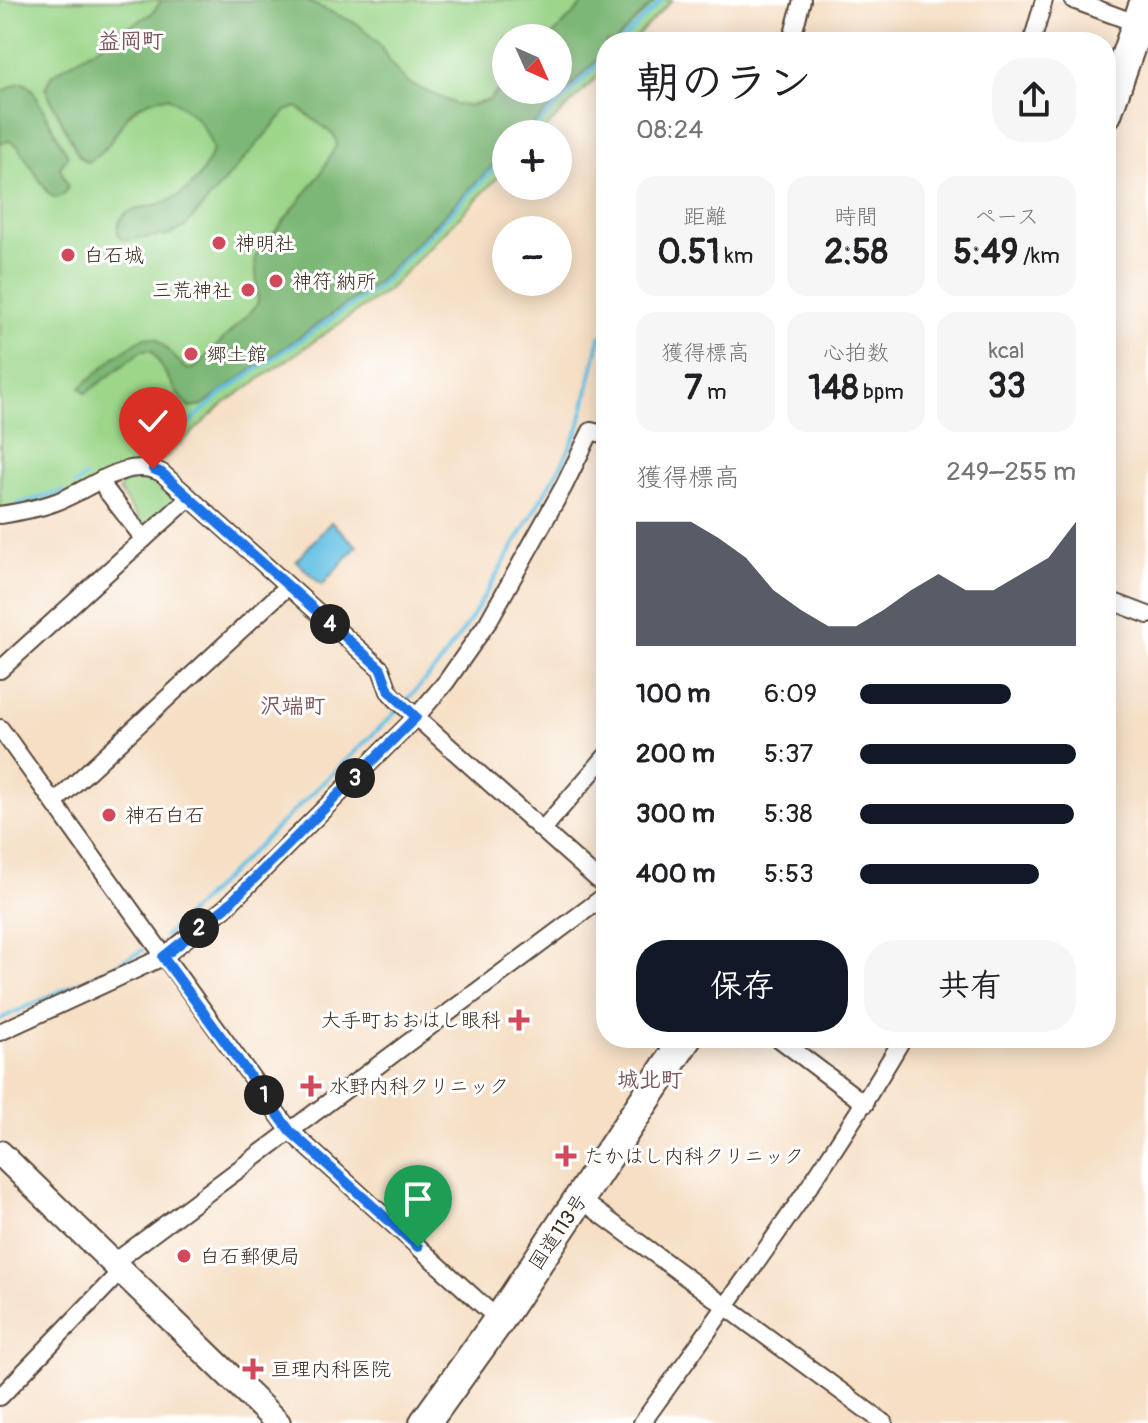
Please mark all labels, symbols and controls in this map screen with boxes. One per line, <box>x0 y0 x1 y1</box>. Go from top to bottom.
north arrow <box>492 24 572 104</box>
map controls <box>492 24 572 296</box>
district label: 益岡町 <box>98 27 164 55</box>
text: 朝のラン <box>636 56 812 111</box>
button: share <box>992 58 1076 142</box>
text: 08:24 <box>636 114 703 146</box>
button: + <box>492 120 572 200</box>
text: 距離 <box>683 203 727 231</box>
text: 時間 <box>834 203 878 231</box>
text: ペース <box>974 203 1039 231</box>
button: − <box>492 216 572 296</box>
place label: 神明社 <box>235 231 295 256</box>
text: 0.51 <box>657 231 720 274</box>
text: 2:58 <box>824 231 888 274</box>
text: 5:49 <box>954 231 1018 274</box>
marker: 神明社 <box>210 234 228 252</box>
text: km <box>720 242 753 270</box>
text: /km <box>1018 242 1060 270</box>
place label: 白石城 <box>84 243 144 268</box>
marker: 白石城 <box>59 246 77 264</box>
place label: 神符 納所 <box>292 269 376 294</box>
marker: 神符 納所 <box>267 272 285 290</box>
place label: 三荒神社 <box>152 278 232 303</box>
marker: 三荒神社 <box>239 281 257 299</box>
text: kcal <box>989 337 1025 365</box>
text: 獲得標高 <box>661 339 749 367</box>
text: 心拍数 <box>823 339 889 367</box>
place label: 郷土館 <box>207 342 267 367</box>
marker: 郷土館 <box>182 345 200 363</box>
text: 33 <box>988 365 1026 408</box>
text: 7 <box>684 367 702 410</box>
text: 148 <box>808 367 858 410</box>
text: m <box>702 378 726 406</box>
text: bpm <box>858 378 904 406</box>
pin <box>119 387 187 469</box>
icon: check <box>131 399 175 443</box>
text: 249–255 m <box>946 456 1076 488</box>
text: 獲得標高 <box>636 462 740 494</box>
pin: 4 <box>310 604 350 644</box>
text: 4 <box>324 610 336 638</box>
text: 100 m <box>636 678 710 710</box>
text: 6:09 <box>764 678 817 710</box>
district label: 沢端町 <box>260 692 326 720</box>
text: 200 m <box>636 738 715 770</box>
text: 5:37 <box>764 738 813 770</box>
pin: 3 <box>335 758 375 798</box>
text: 3 <box>349 764 361 792</box>
text: 300 m <box>636 798 715 830</box>
text: 5:38 <box>764 798 813 830</box>
place label: 神石白石 <box>125 803 205 828</box>
marker: 神石白石 <box>100 806 118 824</box>
text: 400 m <box>636 858 715 890</box>
text: 5:53 <box>764 858 814 890</box>
pin: 2 <box>179 908 219 948</box>
text: 2 <box>193 914 205 942</box>
button: 保存 <box>636 940 848 1032</box>
button: 共有 <box>864 940 1076 1032</box>
place label: 大手町おおはし眼科 <box>321 1008 501 1033</box>
marker: 大手町おおはし眼科 <box>508 1009 530 1031</box>
district label: 城北町 <box>617 1066 683 1094</box>
place label: 水野内科クリニック <box>329 1074 509 1099</box>
pin: 1 <box>244 1075 284 1115</box>
marker: 水野内科クリニック <box>300 1075 322 1097</box>
text: 1 <box>260 1081 268 1109</box>
place label: たかはし内科クリニック <box>584 1144 804 1169</box>
marker: たかはし内科クリニック <box>555 1145 577 1167</box>
pin <box>384 1165 452 1247</box>
icon: arrive <box>396 1177 440 1221</box>
street label: 国道113号 <box>523 1189 593 1275</box>
place label: 白石郵便局 <box>200 1244 300 1269</box>
marker: 白石郵便局 <box>175 1247 193 1265</box>
place label: 亘理内科医院 <box>271 1357 391 1382</box>
marker: 亘理内科医院 <box>242 1358 264 1380</box>

